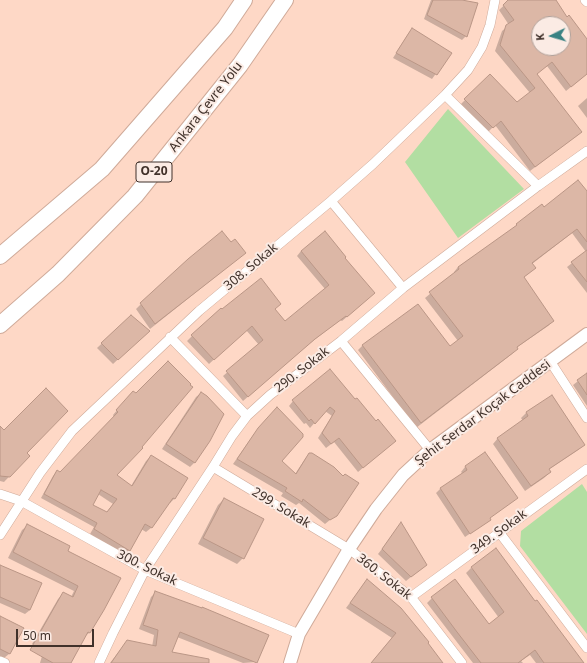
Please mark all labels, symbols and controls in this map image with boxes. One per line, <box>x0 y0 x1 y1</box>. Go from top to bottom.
north arrow <box>531 16 571 56</box>
text: K <box>532 33 547 41</box>
street label: Ankara Çevre Yolu <box>166 59 246 155</box>
road number: O-20 <box>136 162 172 182</box>
street label: 308. Sokak <box>221 240 281 294</box>
street label: 290. Sokak <box>271 344 333 396</box>
street label: Şehit Serdar Koçak Caddesi <box>412 357 554 469</box>
street label: 299. Sokak <box>249 484 313 532</box>
street label: 349. Sokak <box>468 506 530 558</box>
street label: 300. Sokak <box>114 547 180 589</box>
street label: 360. Sokak <box>353 551 415 603</box>
scale bar <box>18 621 96 647</box>
text: 50 m <box>23 627 51 644</box>

